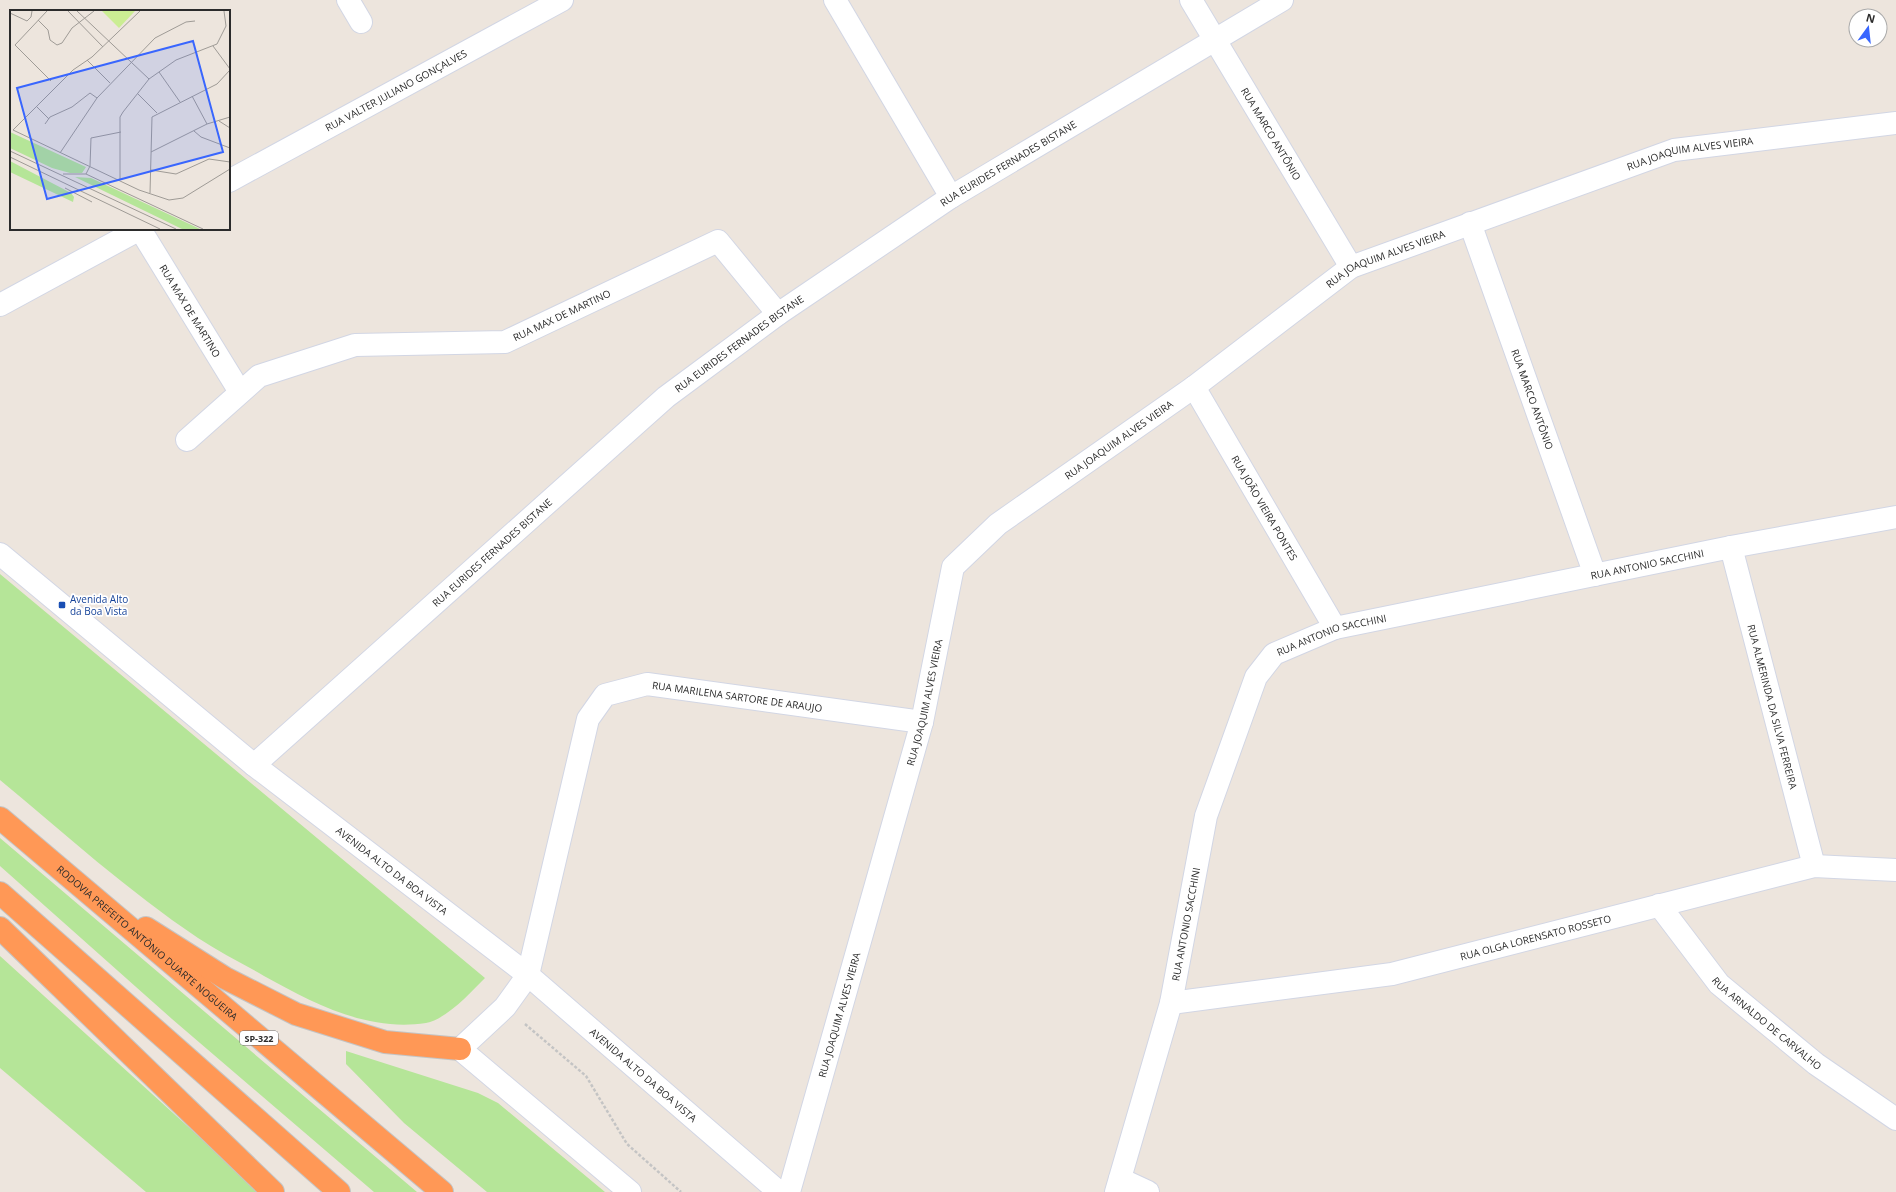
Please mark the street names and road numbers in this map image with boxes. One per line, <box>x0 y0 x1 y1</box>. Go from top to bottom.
street label: RUA VALTER JULIANO GONÇALVES <box>323 46 469 135</box>
street label: RUA MARCO ANTÔNIO <box>1238 85 1305 183</box>
street label: RUA EURIDES FERNADES BISTANE <box>937 117 1079 209</box>
street label: RUA JOAQUIM ALVES VIEIRA <box>1625 133 1755 174</box>
street label: RUA JOAQUIM ALVES VIEIRA <box>1323 226 1447 291</box>
street label: RUA MAX DE MARTINO <box>156 262 224 360</box>
street label: RUA MAX DE MARTINO <box>511 286 613 344</box>
street label: RUA EURIDES FERNADES BISTANE <box>672 292 806 395</box>
street label: RUA MARCO ANTÔNIO <box>1508 347 1557 452</box>
street label: RUA JOAQUIM ALVES VIEIRA <box>1062 396 1176 482</box>
street label: RUA JOÃO VIEIRA PONTES <box>1228 453 1301 563</box>
street label: RUA EURIDES FERNADES BISTANE <box>429 495 555 610</box>
street label: RUA ANTONIO SACCHINI <box>1589 546 1705 583</box>
street label: RUA ANTONIO SACCHINI <box>1274 611 1388 659</box>
street label: RUA ALMERINDA DA SILVA FERREIRA <box>1744 623 1801 791</box>
street label: RUA JOAQUIM ALVES VIEIRA <box>903 637 946 767</box>
street label: RUA MARILENA SARTORE DE ARAUJO <box>651 678 823 715</box>
street label: AVENIDA ALTO DA BOA VISTA <box>333 823 451 918</box>
street label: RODOVIA PREFEITO ANTÔNIO DUARTE NOGUEIRA <box>54 862 241 1024</box>
street label: RUA ANTONIO SACCHINI <box>1168 866 1203 982</box>
street label: RUA OLGA LORENSATO ROSSETO <box>1458 911 1613 963</box>
street label: RUA JOAQUIM ALVES VIEIRA <box>815 950 864 1079</box>
street label: RUA ARNALDO DE CARVALHO <box>1709 974 1825 1073</box>
street label: AVENIDA ALTO DA BOA VISTA <box>587 1025 700 1125</box>
road number: SP-322 <box>240 1031 278 1045</box>

